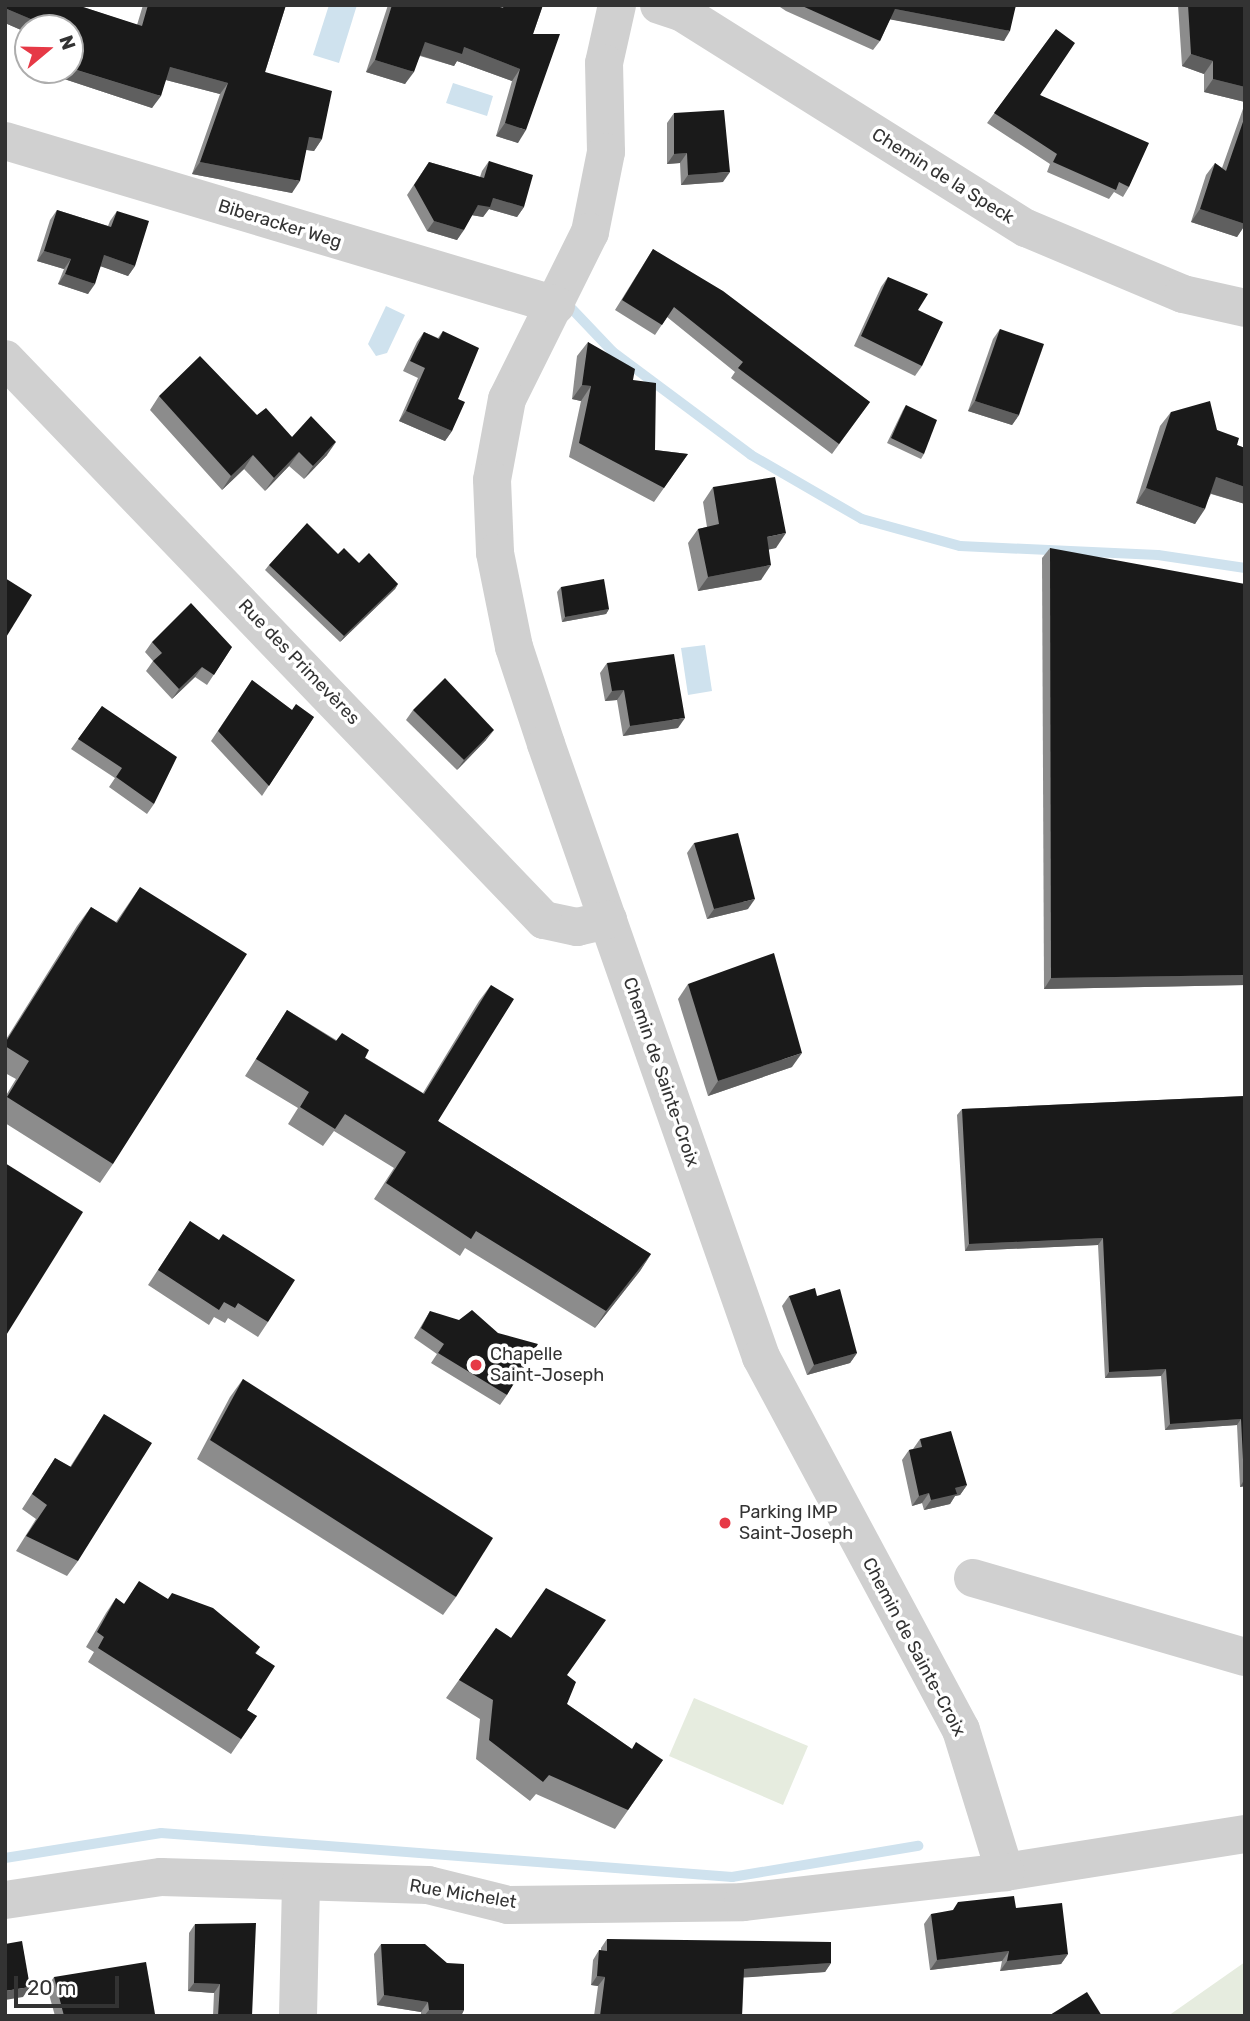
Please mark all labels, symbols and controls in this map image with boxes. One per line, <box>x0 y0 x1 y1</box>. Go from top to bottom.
north arrow <box>14 14 84 84</box>
text: N <box>54 32 81 53</box>
street label: Chemin de la Speck <box>868 123 1018 229</box>
street label: Biberacker Weg <box>215 195 345 253</box>
street label: Rue des Primevères <box>234 595 364 729</box>
street label: Chemin de Sainte-Croix <box>618 974 704 1170</box>
place label: Chapelle Saint-Joseph <box>490 1344 604 1386</box>
marker: Chapelle Saint-Joseph <box>468 1357 484 1373</box>
place label: Parking IMP Saint-Joseph <box>739 1502 853 1544</box>
marker: Parking IMP Saint-Joseph <box>717 1515 733 1531</box>
street label: Chemin de Sainte-Croix <box>858 1554 970 1740</box>
street label: Rue Michelet <box>408 1875 518 1913</box>
scale bar <box>18 1962 122 2006</box>
text: 20 m <box>27 1975 76 2000</box>

